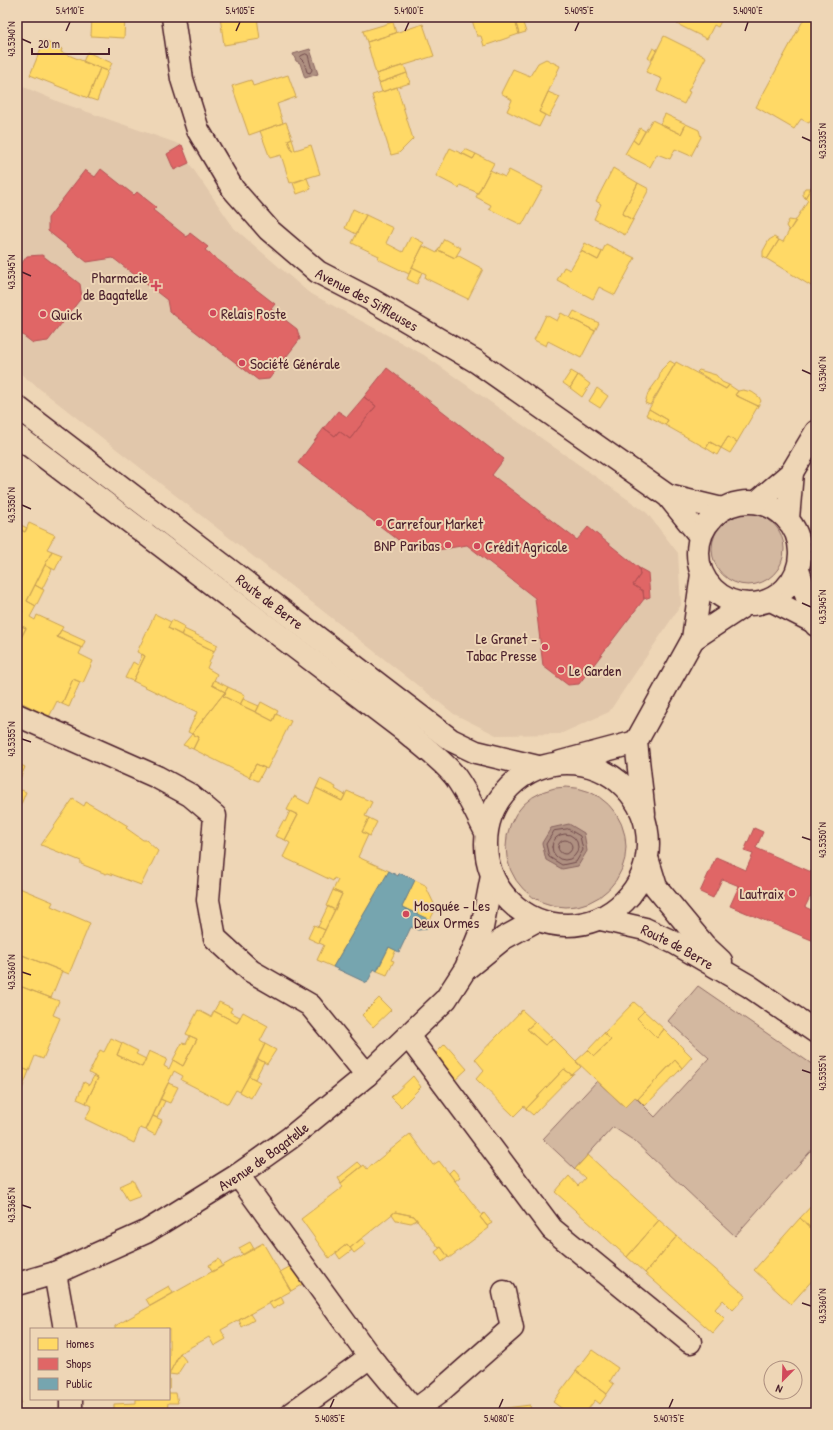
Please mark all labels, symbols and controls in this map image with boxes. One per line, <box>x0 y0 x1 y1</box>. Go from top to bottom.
text: 5.4110°E <box>56 4 85 17</box>
text: 5.4105°E <box>225 4 255 17</box>
text: 5.4100°E <box>394 4 424 17</box>
text: 5.4095°E <box>564 4 594 17</box>
text: 5.4090°E <box>733 4 763 17</box>
text: 43.5340°N <box>5 22 18 56</box>
scale bar <box>32 30 109 56</box>
text: 20 m <box>38 35 60 52</box>
text: 43.5335°N <box>816 123 829 159</box>
text: 43.5345°N <box>5 255 18 289</box>
street label: Avenue des Siffleuses <box>312 262 423 336</box>
place label: Pharmacie de Bagatelle <box>83 267 148 305</box>
marker: Pharmacie de Bagatelle <box>151 281 161 291</box>
place label: Relais Poste <box>221 303 286 324</box>
place label: Quick <box>51 304 82 325</box>
marker: Relais Poste <box>208 308 218 318</box>
marker: Quick <box>38 309 48 319</box>
place label: Société Générale <box>250 353 340 374</box>
text: 43.5340°N <box>816 357 829 391</box>
marker: Société Générale <box>237 358 247 368</box>
text: 43.5350°N <box>5 487 18 523</box>
place label: Carrefour Market <box>387 513 484 534</box>
marker: Carrefour Market <box>374 518 384 528</box>
place label: BNP Paribas <box>374 535 440 556</box>
place label: Crédit Agricole <box>485 536 568 557</box>
marker: BNP Paribas <box>443 540 453 550</box>
marker: Crédit Agricole <box>472 541 482 551</box>
street label: Route de Berre <box>232 569 308 634</box>
text: 43.5345°N <box>816 590 829 624</box>
place label: Le Granet - Tabac Presse <box>466 628 537 666</box>
marker: Le Granet - Tabac Presse <box>540 642 550 652</box>
place label: Le Garden <box>569 660 622 681</box>
marker: Le Garden <box>556 665 566 675</box>
text: 43.5355°N <box>5 721 18 757</box>
text: 43.5350°N <box>816 822 829 858</box>
place label: Lautraix <box>740 883 784 904</box>
marker: Lautraix <box>787 888 797 898</box>
place label: Mosquée - Les Deux Ormes <box>414 895 490 933</box>
marker: Mosquée - Les Deux Ormes <box>401 909 411 919</box>
street label: Route de Berre <box>638 918 718 974</box>
text: 43.5360°N <box>5 954 18 990</box>
text: 43.5355°N <box>816 1055 829 1091</box>
street label: Avenue de Bagatelle <box>214 1117 313 1195</box>
text: 43.5365°N <box>5 1188 18 1222</box>
text: 43.5360°N <box>816 1288 829 1324</box>
legend <box>30 1328 170 1400</box>
text: Homes <box>66 1335 94 1352</box>
text: Shops <box>66 1355 92 1372</box>
north arrow <box>763 1360 803 1400</box>
text: Public <box>66 1375 92 1392</box>
text: N <box>774 1382 785 1397</box>
text: 5.4085°E <box>315 1412 346 1425</box>
text: 5.4080°E <box>484 1412 515 1425</box>
text: 5.4075°E <box>654 1412 685 1425</box>

